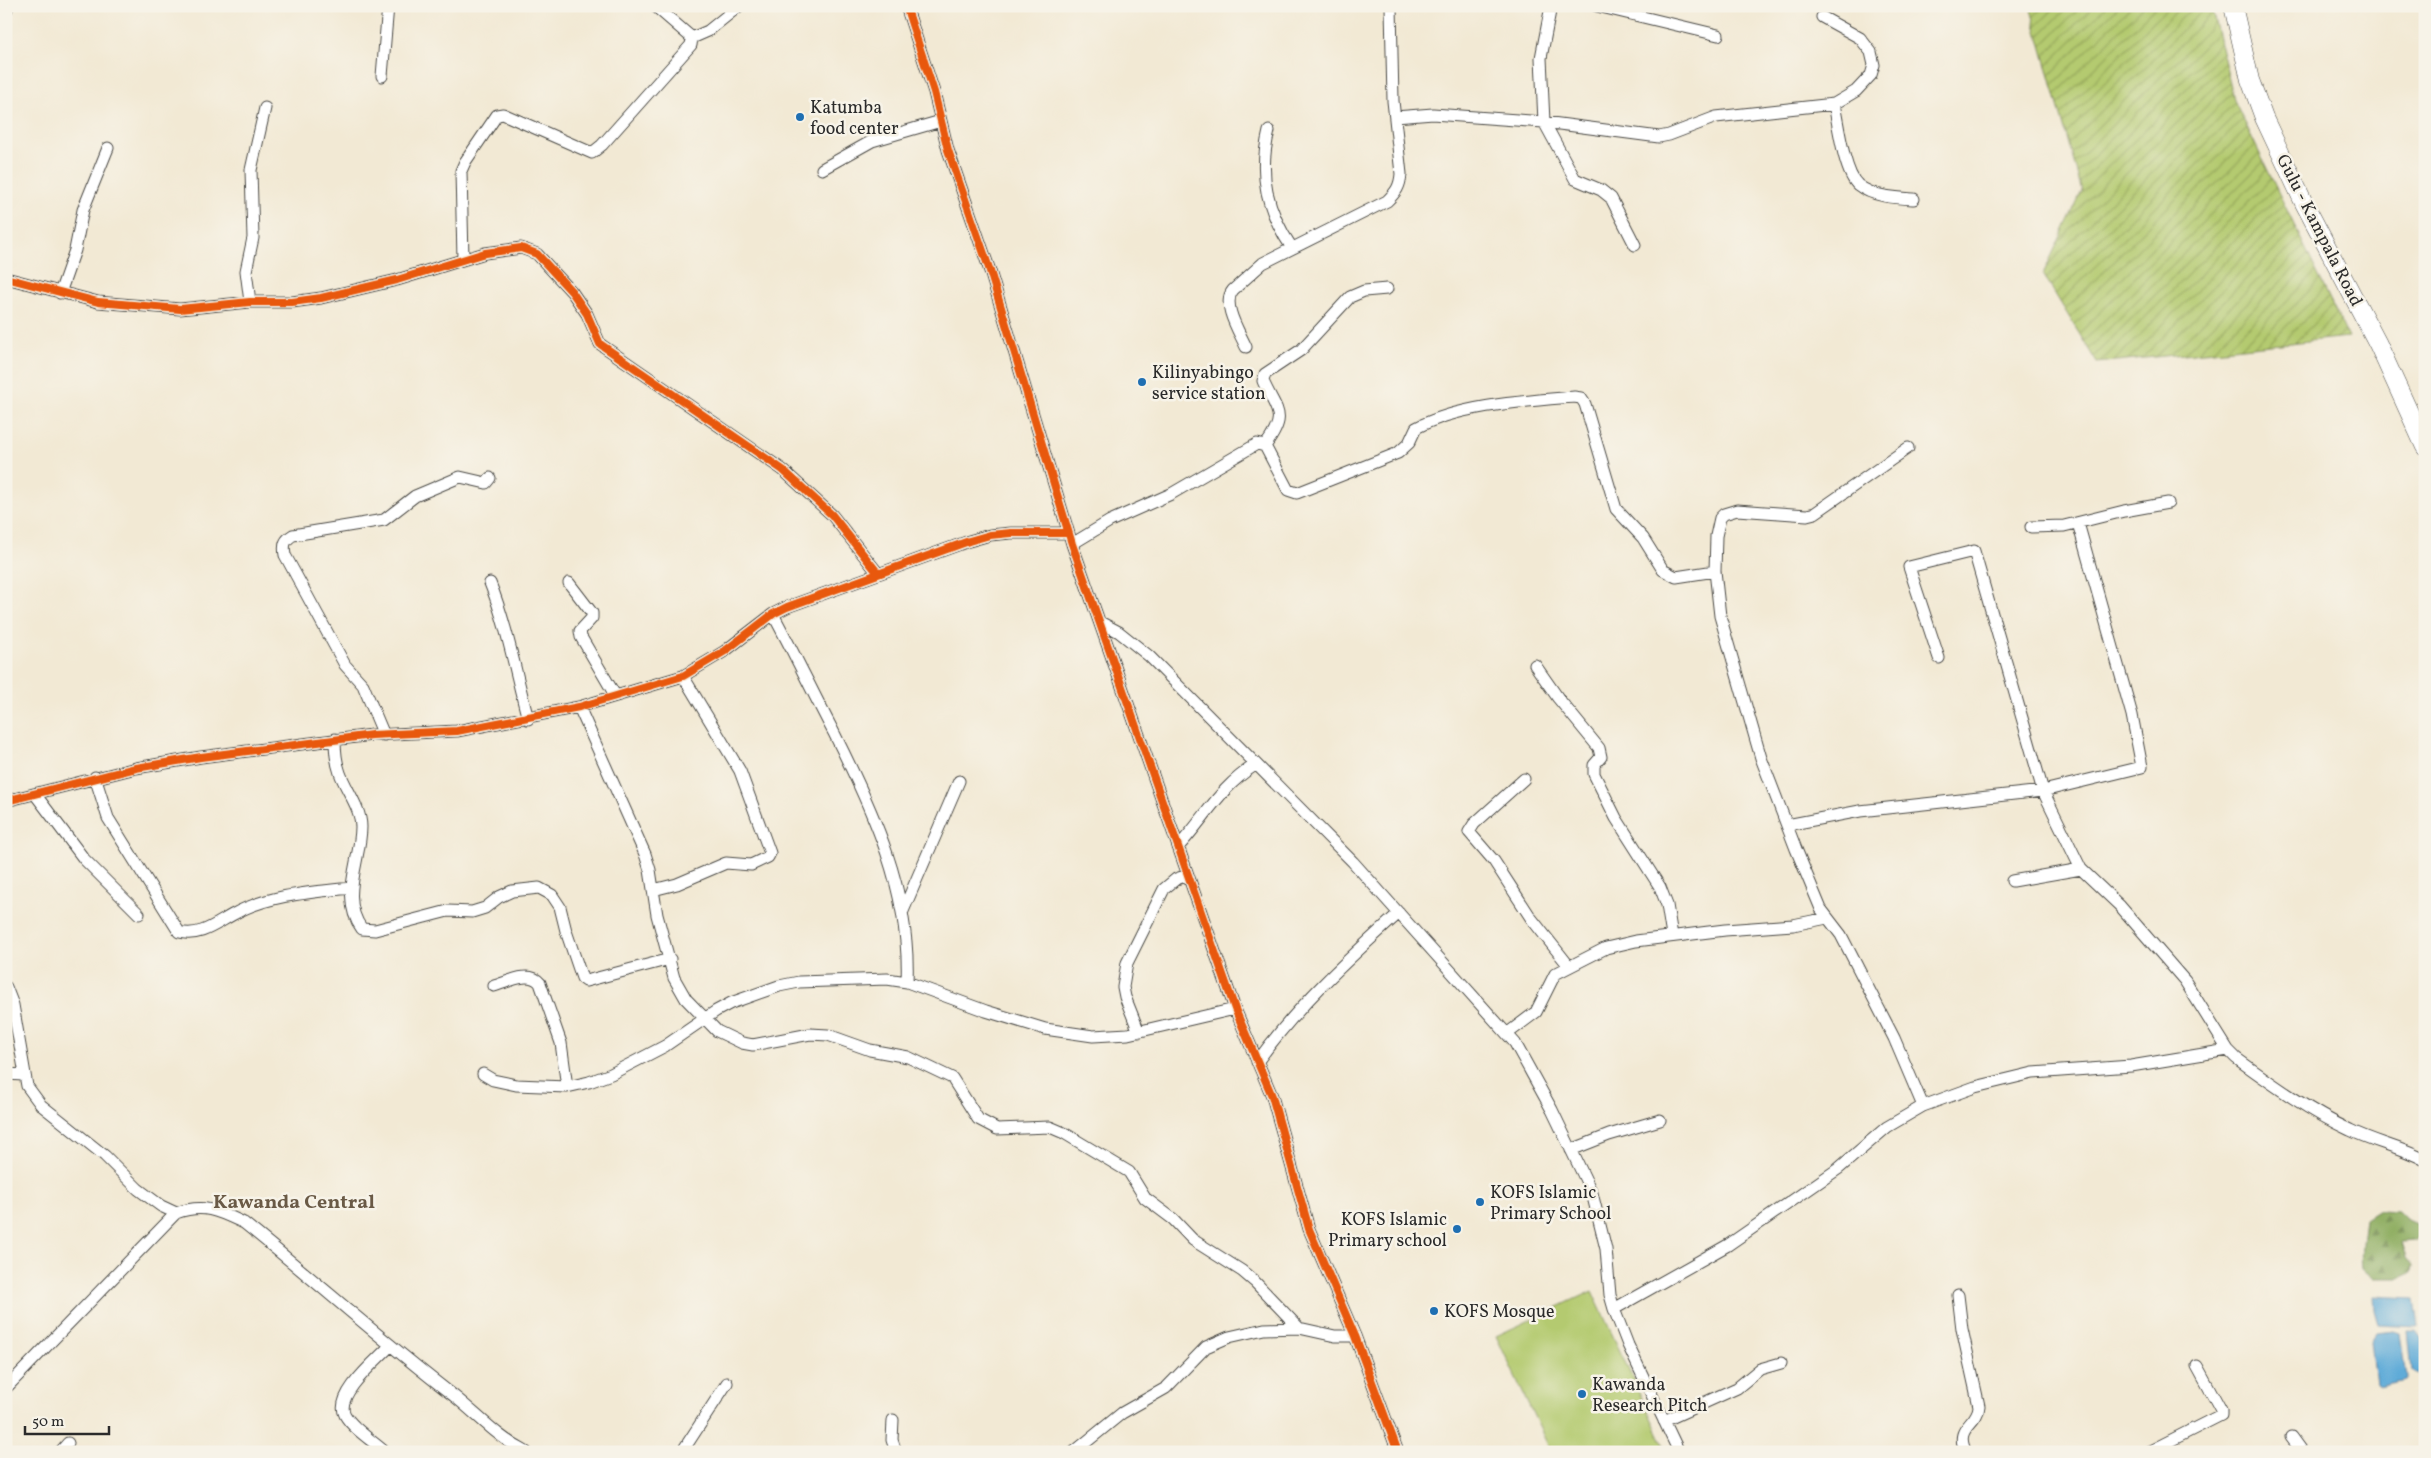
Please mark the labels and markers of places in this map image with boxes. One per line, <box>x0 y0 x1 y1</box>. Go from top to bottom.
place label: Katumba food center <box>810 96 899 142</box>
marker: Katumba food center <box>794 111 806 123</box>
place label: Kilinyabingo service station <box>1152 361 1266 407</box>
marker: Kilinyabingo service station <box>1136 376 1148 388</box>
place label: KOFS Islamic Primary School <box>1490 1181 1611 1227</box>
marker: KOFS Islamic Primary School <box>1474 1196 1486 1208</box>
place label: KOFS Islamic Primary school <box>1328 1208 1447 1254</box>
marker: KOFS Islamic Primary school <box>1451 1223 1463 1235</box>
place label: KOFS Mosque <box>1444 1300 1555 1325</box>
marker: KOFS Mosque <box>1428 1305 1440 1317</box>
place label: Kawanda Research Pitch <box>1592 1373 1708 1419</box>
marker: Kawanda Research Pitch <box>1576 1388 1588 1400</box>

